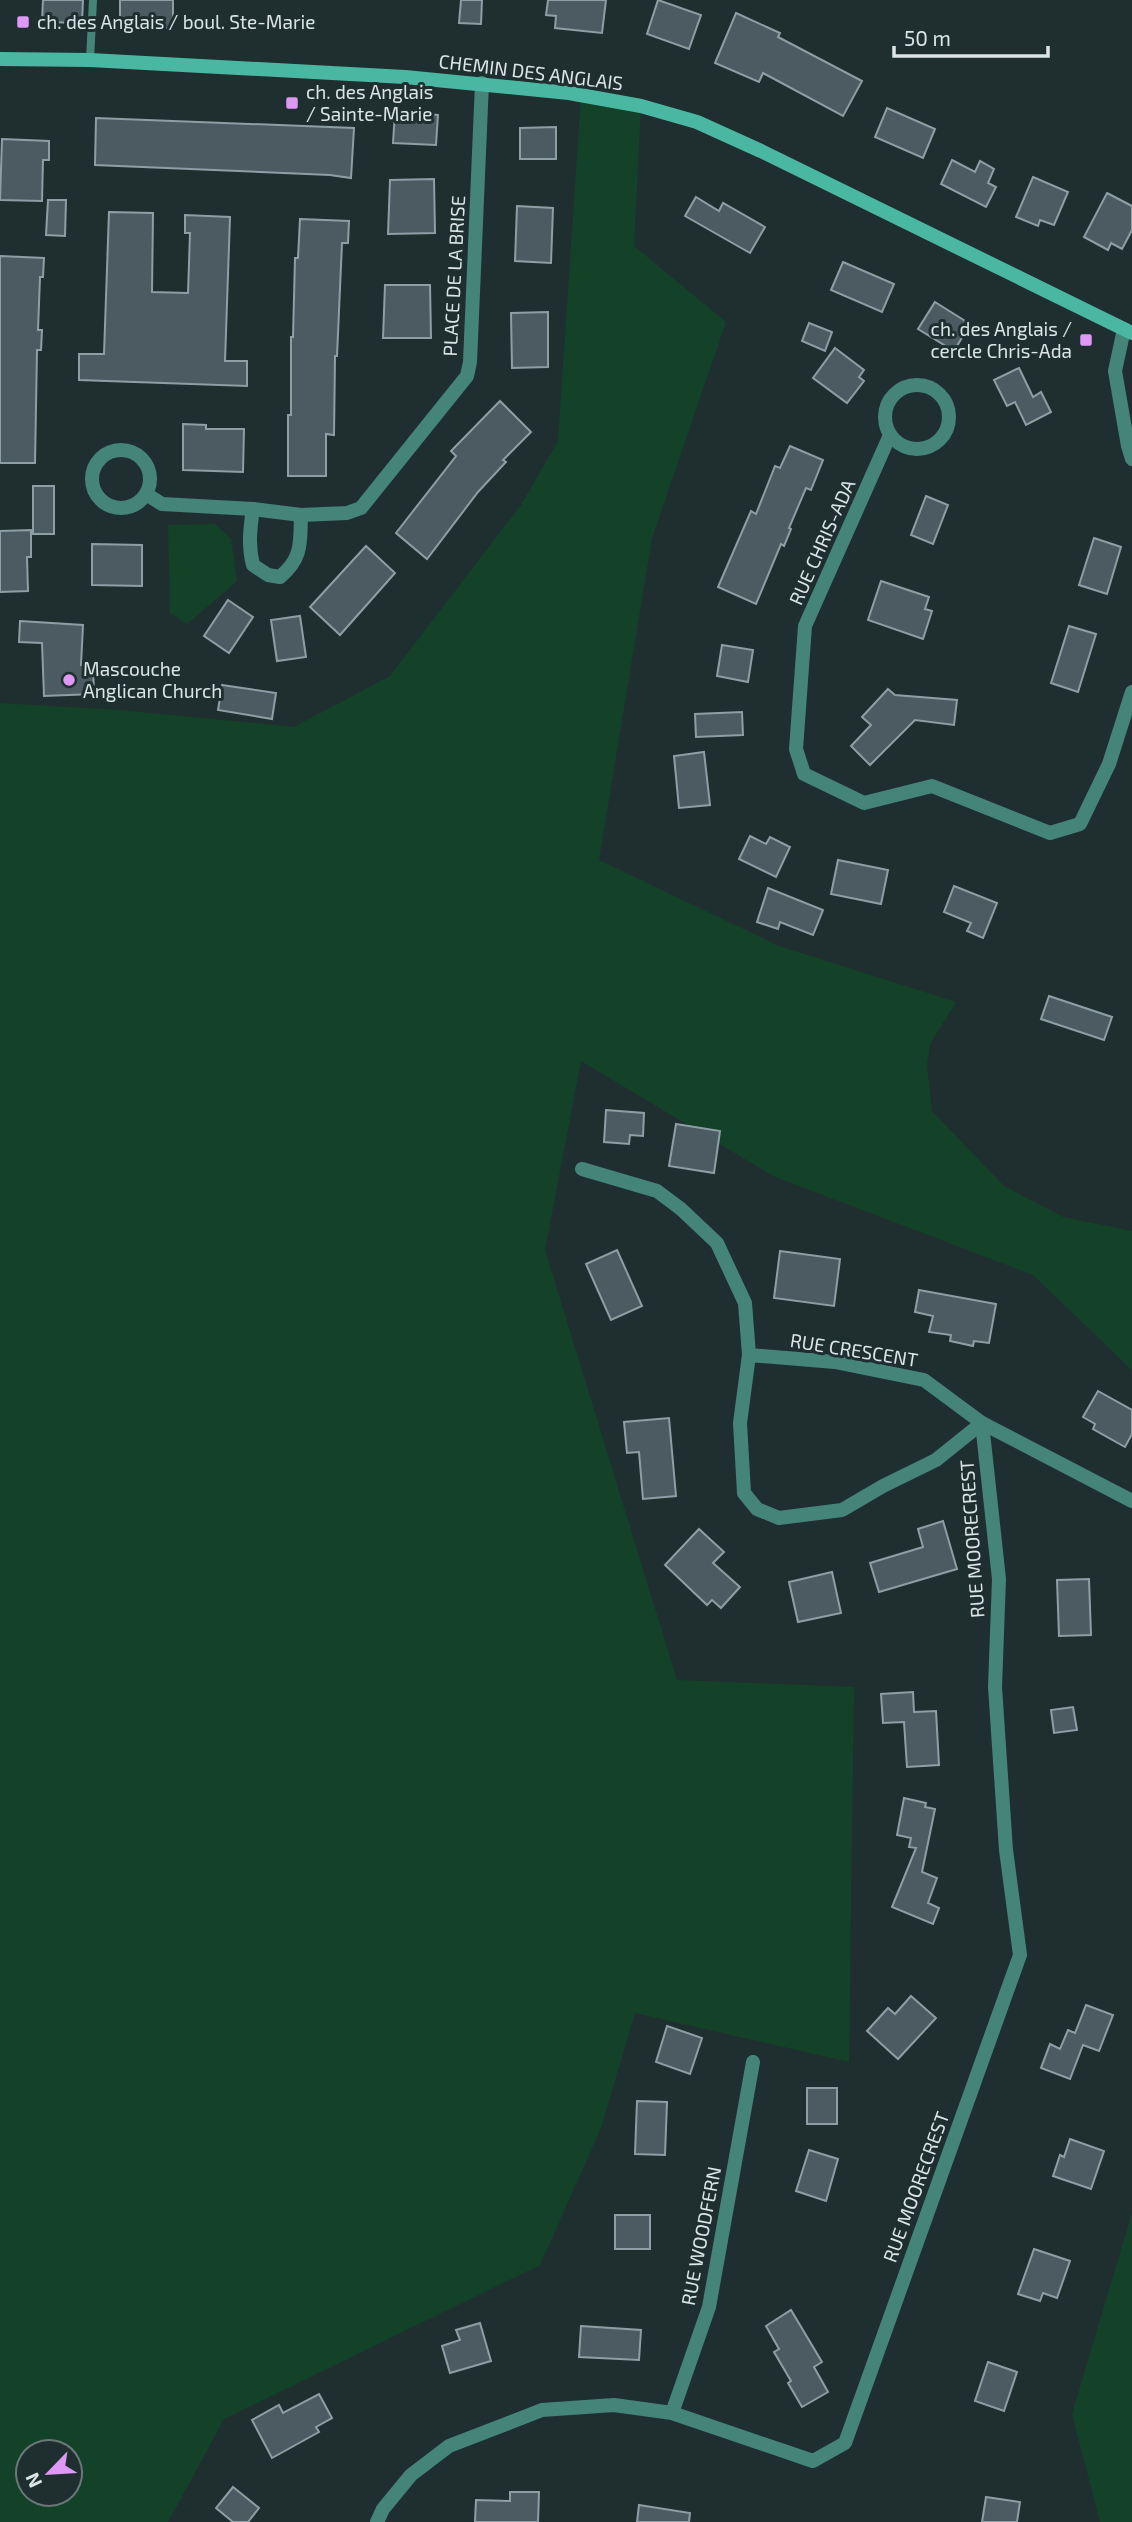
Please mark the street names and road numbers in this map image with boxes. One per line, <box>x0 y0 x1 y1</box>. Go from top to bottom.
street label: CHEMIN DES ANGLAIS <box>438 49 625 94</box>
street label: PLACE DE LA BRISE <box>438 195 469 357</box>
street label: RUE CHRIS-ADA <box>784 475 860 608</box>
street label: RUE CRESCENT <box>789 1328 920 1371</box>
street label: RUE MOORECREST <box>955 1459 989 1619</box>
street label: RUE MOORECREST <box>878 2108 953 2265</box>
street label: RUE WOODFERN <box>676 2164 725 2307</box>

